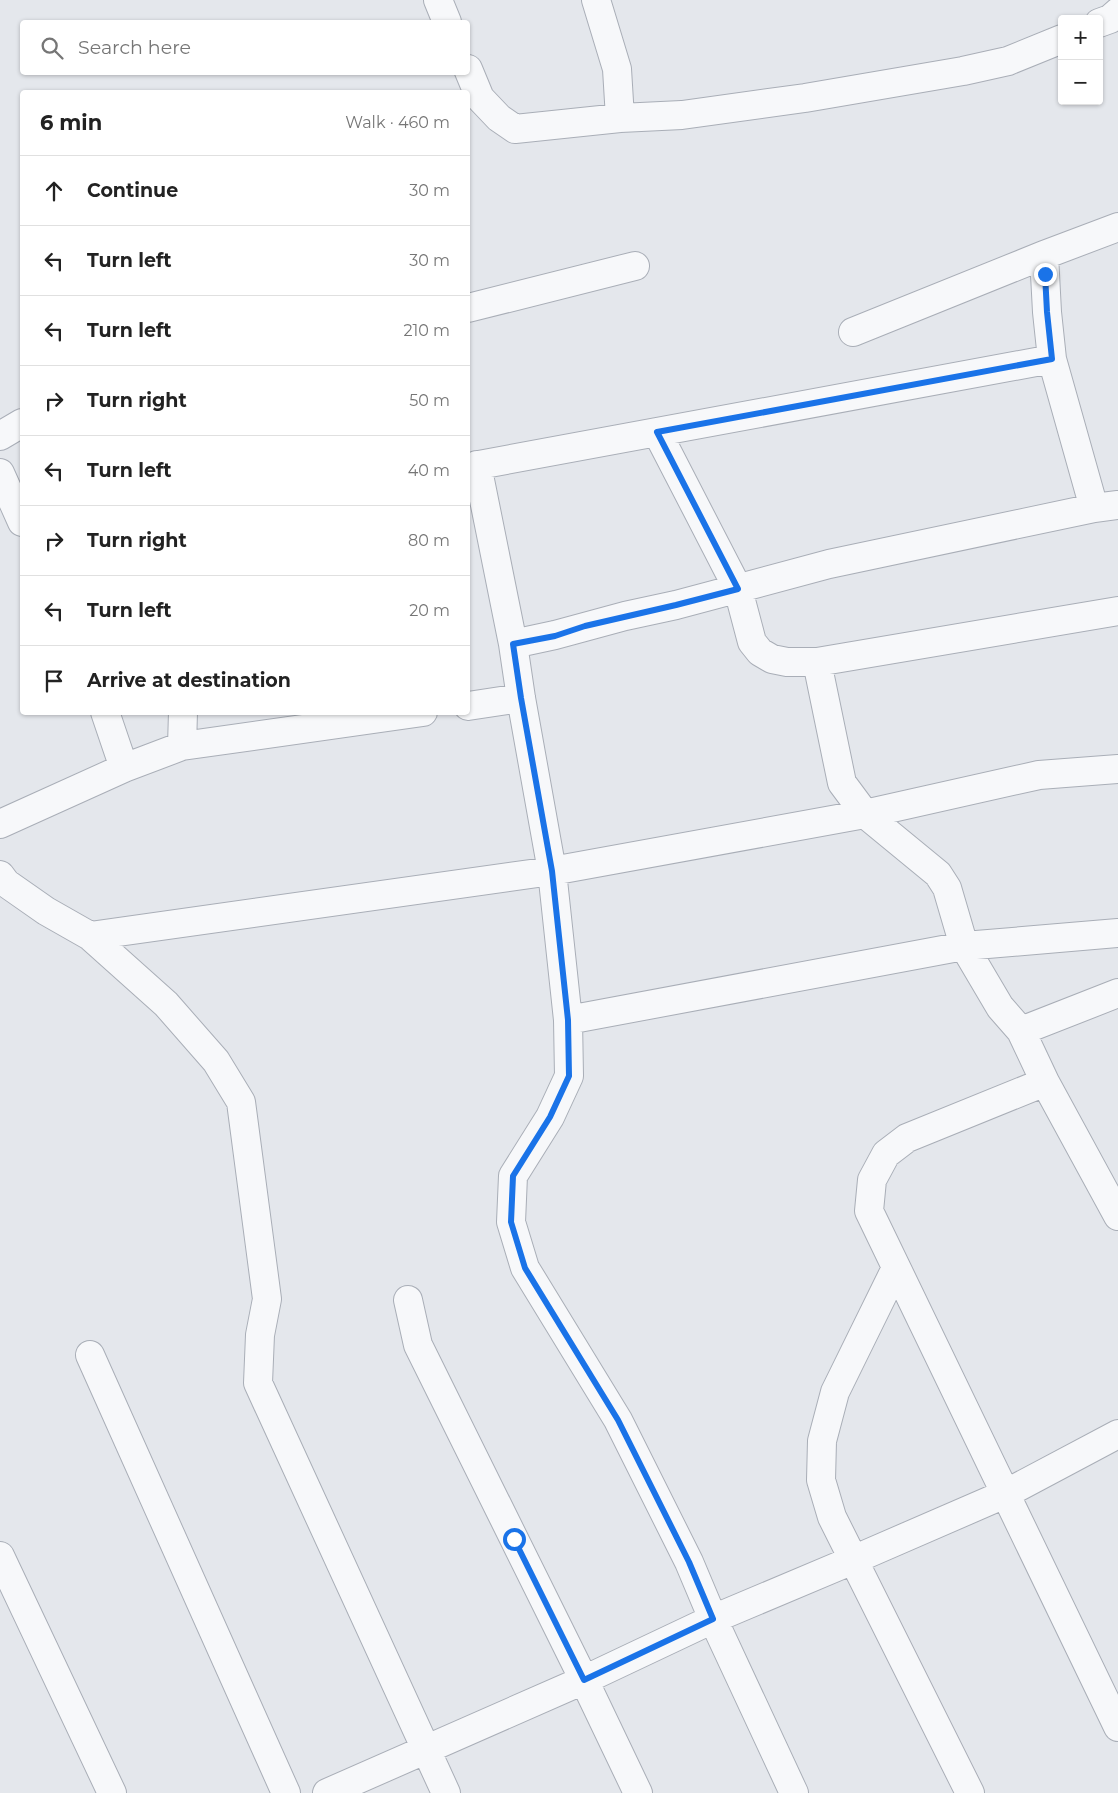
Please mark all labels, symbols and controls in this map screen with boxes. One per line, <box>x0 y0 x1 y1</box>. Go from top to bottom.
map controls <box>1058 15 1103 105</box>
button: + <box>1058 15 1103 60</box>
search box <box>20 20 470 75</box>
icon: search <box>38 34 66 62</box>
text: Search here <box>78 36 191 59</box>
button: − <box>1058 60 1103 105</box>
text: 6 min <box>40 110 102 135</box>
text: Walk · 460 m <box>345 113 450 132</box>
icon: ahead <box>40 177 68 205</box>
text: Continue <box>87 179 178 202</box>
text: 30 m <box>409 181 450 200</box>
icon: left <box>40 247 68 275</box>
text: Turn left <box>87 249 172 272</box>
text: 30 m <box>409 251 450 270</box>
route end <box>1034 263 1057 286</box>
icon: left <box>40 317 68 345</box>
text: Turn left <box>87 319 172 342</box>
text: 210 m <box>403 321 450 340</box>
icon: right <box>40 387 68 415</box>
text: Turn right <box>87 389 187 412</box>
text: 50 m <box>409 391 450 410</box>
icon: left <box>40 457 68 485</box>
text: Turn left <box>87 459 172 482</box>
text: 40 m <box>408 461 450 480</box>
icon: right <box>40 527 68 555</box>
text: Turn right <box>87 529 187 552</box>
text: 80 m <box>408 531 450 550</box>
icon: left <box>40 597 68 625</box>
text: Turn left <box>87 599 172 622</box>
text: 20 m <box>409 601 450 620</box>
icon: arrive <box>40 667 68 695</box>
text: Arrive at destination <box>87 669 291 692</box>
route start <box>503 1528 526 1551</box>

